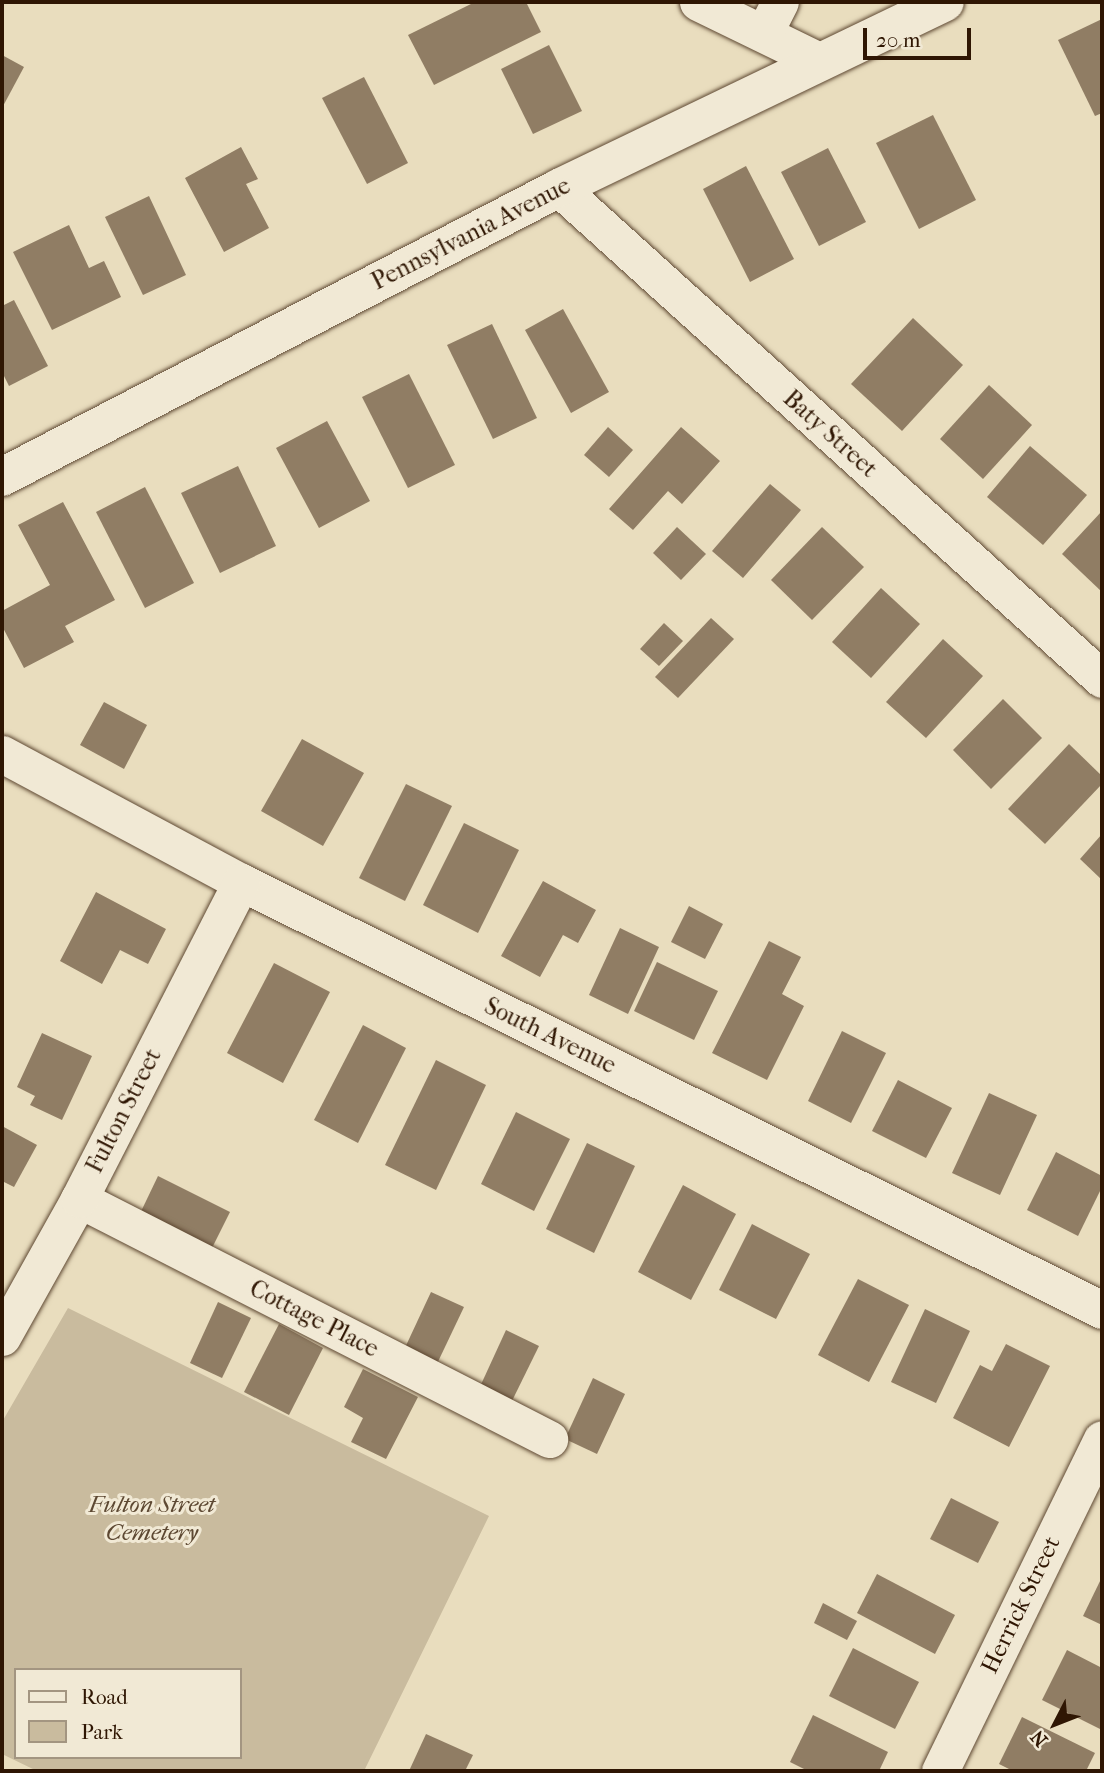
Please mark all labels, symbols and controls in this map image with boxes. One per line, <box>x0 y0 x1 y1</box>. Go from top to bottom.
scale bar <box>866 14 974 58</box>
text: 20 m <box>876 28 920 52</box>
street label: Pennsylvania Avenue <box>367 171 575 297</box>
street label: Baty Street <box>777 384 883 484</box>
street label: South Avenue <box>480 992 620 1080</box>
street label: Fulton Street <box>80 1044 168 1178</box>
street label: Cottage Place <box>245 1274 383 1364</box>
park label: Fulton Street Cemetery <box>89 1491 215 1547</box>
street label: Herrick Street <box>975 1532 1067 1678</box>
legend <box>14 1668 242 1759</box>
text: Road <box>81 1685 128 1709</box>
north arrow <box>1020 1689 1090 1759</box>
text: Park <box>81 1720 123 1744</box>
text: N <box>1026 1725 1052 1751</box>

